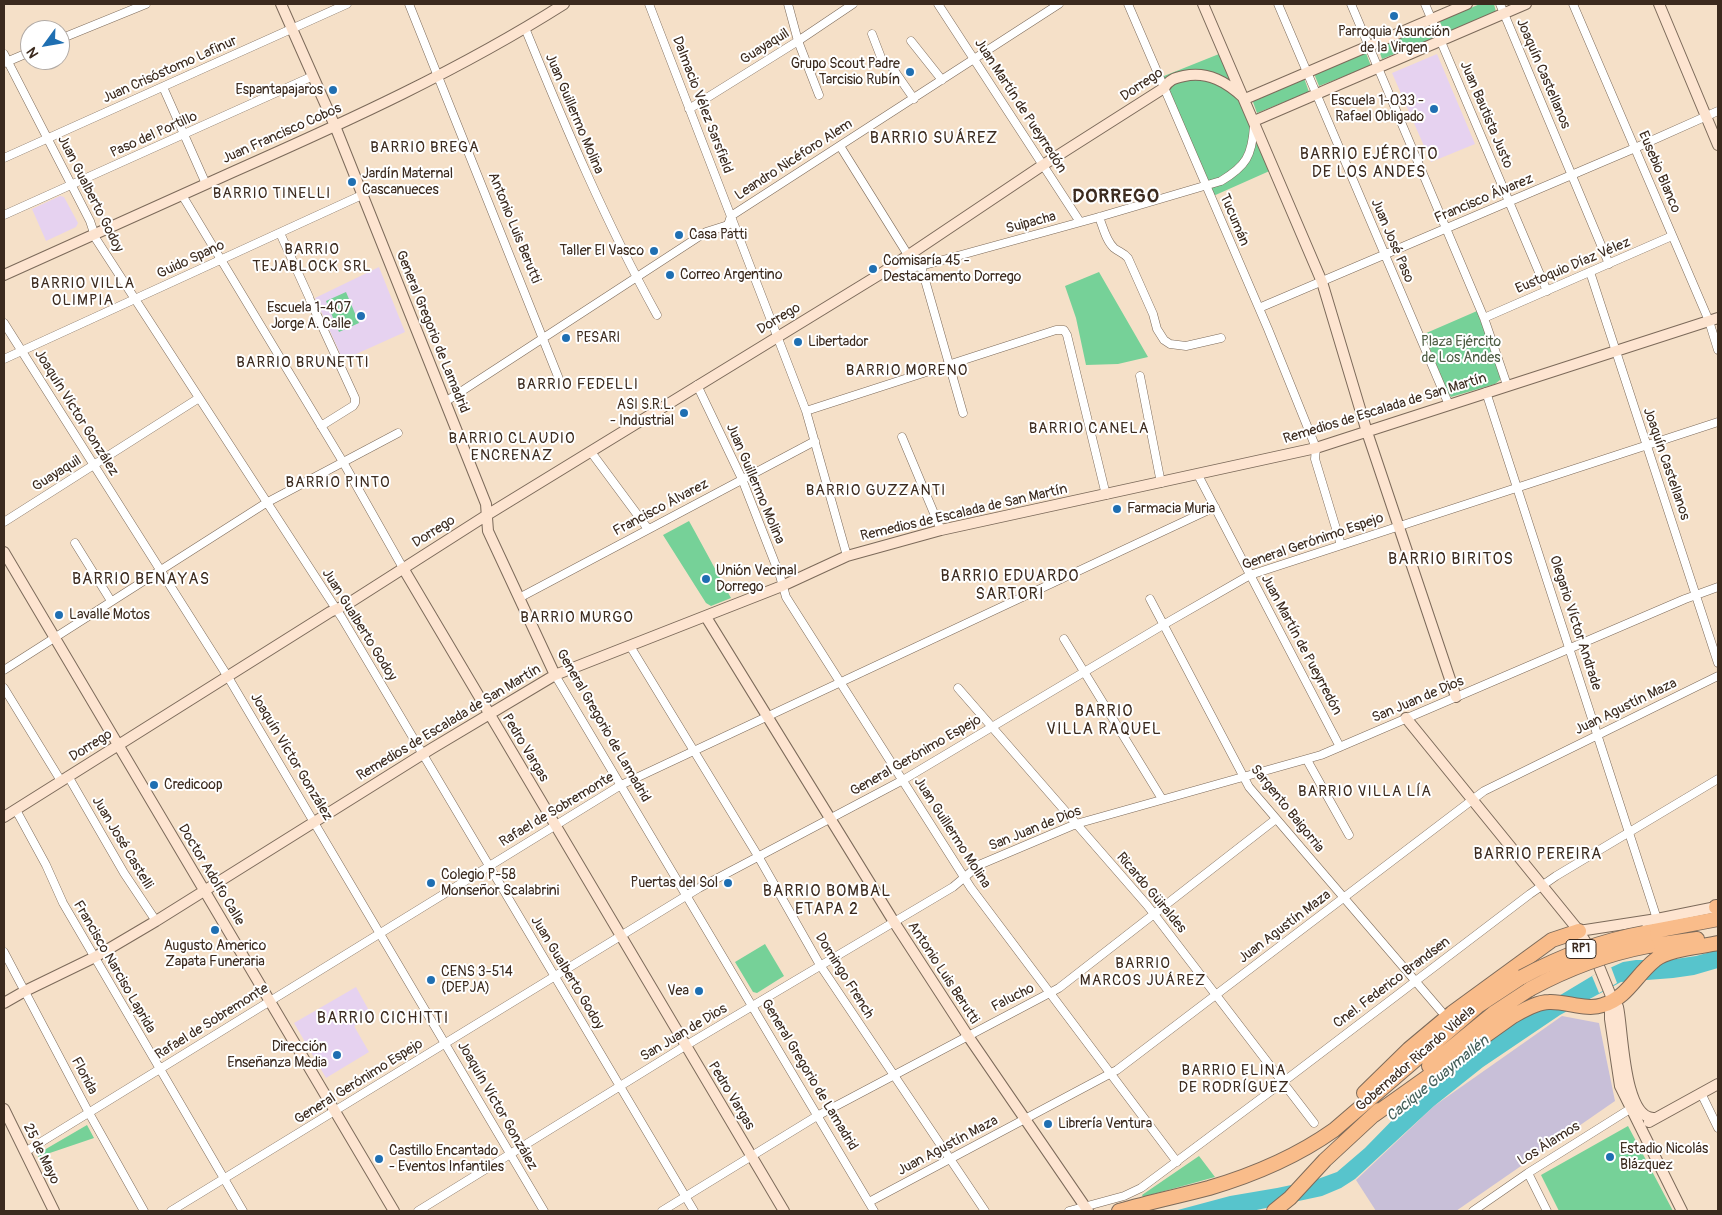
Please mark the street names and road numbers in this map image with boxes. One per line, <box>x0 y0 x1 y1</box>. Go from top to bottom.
street label: Joaquín Castellanos <box>1512 16 1574 132</box>
street label: Guayaquil <box>737 25 793 69</box>
street label: Juan Crisóstomo Lafinur <box>100 33 240 107</box>
street label: Dalmacio Vélez Sarsfield <box>668 34 736 176</box>
street label: Juan Martín de Pueyrredón <box>970 36 1070 176</box>
street label: Juan Guillermo Molina <box>541 51 607 177</box>
street label: Juan Bautista Justo <box>1456 59 1516 171</box>
street label: Dorrego <box>1118 65 1166 105</box>
street label: Juan Francisco Cobos <box>220 100 344 168</box>
street label: Paso del Portillo <box>108 108 200 162</box>
street label: Leandro Nicéforo Alem <box>732 116 856 204</box>
street label: Eusebio Blanco <box>1634 129 1684 215</box>
street label: Juan Gualberto Godoy <box>53 133 127 255</box>
street label: Antonio Luis Berutti <box>484 170 544 286</box>
street label: Francisco Álvarez <box>1432 171 1536 227</box>
street label: Tucumán <box>1216 191 1252 249</box>
street label: Juan José Paso <box>1367 197 1417 285</box>
street label: Suipacha <box>1004 208 1058 238</box>
street label: Eustoquio Díaz Vélez <box>1513 234 1633 298</box>
street label: Guido Spano <box>155 237 227 283</box>
street label: General Gregorio de Lamadrid <box>392 248 472 416</box>
street label: Dorrego <box>754 300 804 338</box>
street label: Joaquín Víctor González <box>30 347 122 479</box>
street label: Remedios de Escalada de San Martín <box>1281 370 1489 448</box>
street label: Joaquín Castellanos <box>1639 406 1693 522</box>
street label: Juan Guillermo Molina <box>722 421 788 547</box>
street label: Guayaquil <box>29 452 85 496</box>
street label: Francisco Álvarez <box>611 476 711 540</box>
street label: Remedios de Escalada de San Martín <box>859 481 1069 545</box>
street label: General Gerónimo Espejo <box>1240 510 1386 574</box>
street label: Dorrego <box>409 512 459 552</box>
street label: Olegario Víctor Andrade <box>1545 554 1605 692</box>
street label: Juan Gualberto Godoy <box>318 566 400 684</box>
street label: Juan Martín de Pueyrredón <box>1257 572 1345 718</box>
street label: General Gregorio de Lamadrid <box>552 647 654 805</box>
street label: Remedios de Escalada de San Martín <box>354 661 544 785</box>
street label: San Juan de Dios <box>1370 673 1466 727</box>
street label: Juan Agustín Maza <box>1572 675 1680 739</box>
street label: Joaquín Víctor González <box>246 690 336 824</box>
street label: Pedro Vargas <box>498 711 552 785</box>
street label: General Gerónimo Espejo <box>848 712 984 800</box>
street label: Dorrego <box>66 726 116 766</box>
street label: Sargento Baigorria <box>1247 762 1327 856</box>
street label: Rafael de Sobremonte <box>497 769 617 851</box>
street label: Juan Guillermo Molina <box>910 774 994 892</box>
street label: Juan José Castelli <box>88 794 156 892</box>
street label: San Juan de Dios <box>986 803 1084 855</box>
street label: Doctor Adolfo Calle <box>174 821 248 929</box>
street label: Ricardo Güiraldes <box>1112 849 1190 937</box>
street label: Juan Agustín Maza <box>1236 887 1334 967</box>
street label: Francisco Narciso Laprida <box>69 898 159 1036</box>
street label: Juan Gualberto Godoy <box>527 913 607 1033</box>
street label: Antonio Luis Berutti <box>904 919 982 1027</box>
street label: Domingo French <box>811 930 877 1022</box>
street label: Cnel. Federico Brandsen <box>1330 934 1454 1032</box>
road number: RP1 <box>1566 940 1596 959</box>
street label: Rafael de Sobremonte <box>152 980 272 1064</box>
street label: Falucho <box>989 980 1037 1016</box>
street label: General Gregorio de Lamadrid <box>757 996 861 1154</box>
street label: San Juan de Dios <box>638 1001 730 1065</box>
street label: Gobernador Ricardo Videla <box>1353 1003 1479 1115</box>
street label: General Gerónimo Espejo <box>292 1036 426 1128</box>
street label: Joaquín Víctor González <box>453 1039 541 1173</box>
street label: Florida <box>67 1054 101 1098</box>
street label: Pedro Vargas <box>704 1059 758 1133</box>
street label: Juan Agustín Maza <box>895 1112 1001 1180</box>
street label: Los Álamos <box>1515 1118 1583 1170</box>
street label: 25 de Mayo <box>19 1121 63 1187</box>

